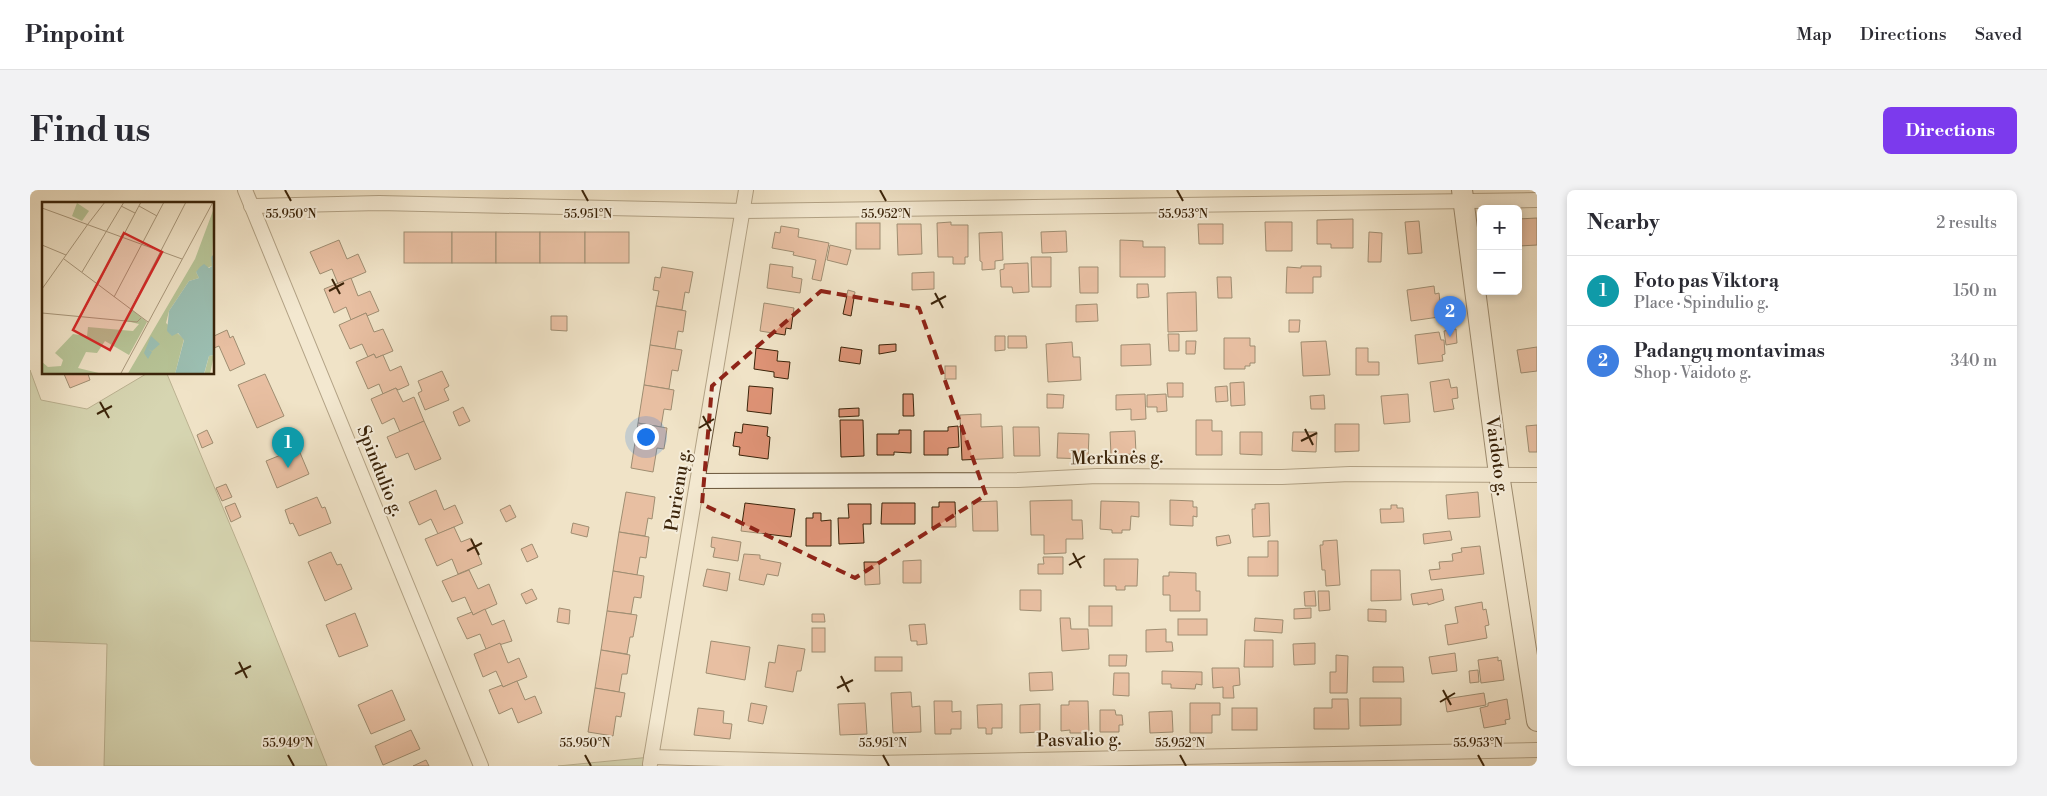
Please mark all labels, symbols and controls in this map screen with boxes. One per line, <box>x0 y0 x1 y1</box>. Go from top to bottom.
text: Pinpoint <box>25 20 124 50</box>
text: Map <box>1796 23 1832 46</box>
text: Directions <box>1860 23 1947 46</box>
text: Saved <box>1975 23 2022 46</box>
button: Directions <box>1883 107 2017 154</box>
text: Find us <box>30 109 150 152</box>
inset map <box>42 202 215 375</box>
map controls <box>1477 205 1522 295</box>
button: + <box>1477 205 1522 250</box>
text: 55.950°N <box>265 207 317 222</box>
text: 55.951°N <box>564 207 612 222</box>
text: 55.952°N <box>861 207 911 222</box>
text: 55.953°N <box>1158 207 1208 222</box>
text: Nearby <box>1587 210 1660 236</box>
text: 2 results <box>1936 213 1997 233</box>
button: − <box>1477 250 1522 295</box>
text: Foto pas Viktorą <box>1634 269 1779 293</box>
text: 1 <box>1599 281 1607 301</box>
text: 150 m <box>1953 281 1997 301</box>
text: Place · Spindulio g. <box>1634 293 1769 313</box>
pin: 2 <box>1434 296 1466 337</box>
text: Padangų montavimas <box>1634 339 1825 363</box>
text: 2 <box>1598 351 1608 371</box>
text: 340 m <box>1950 351 1997 371</box>
text: Shop · Vaidoto g. <box>1634 363 1751 383</box>
street label: Vaidoto g. <box>1480 414 1514 497</box>
street label: Spindulio g. <box>351 422 409 520</box>
your location <box>633 424 659 450</box>
pin: 1 <box>272 427 304 468</box>
street label: Merkinės g. <box>1071 446 1163 470</box>
street label: Purienų g. <box>660 447 696 533</box>
street label: Pasvalio g. <box>1036 728 1122 752</box>
text: 55.949°N <box>263 736 313 751</box>
text: 55.950°N <box>559 736 611 751</box>
text: 55.951°N <box>859 736 907 751</box>
text: 55.952°N <box>1155 736 1205 751</box>
text: 55.953°N <box>1453 736 1503 751</box>

